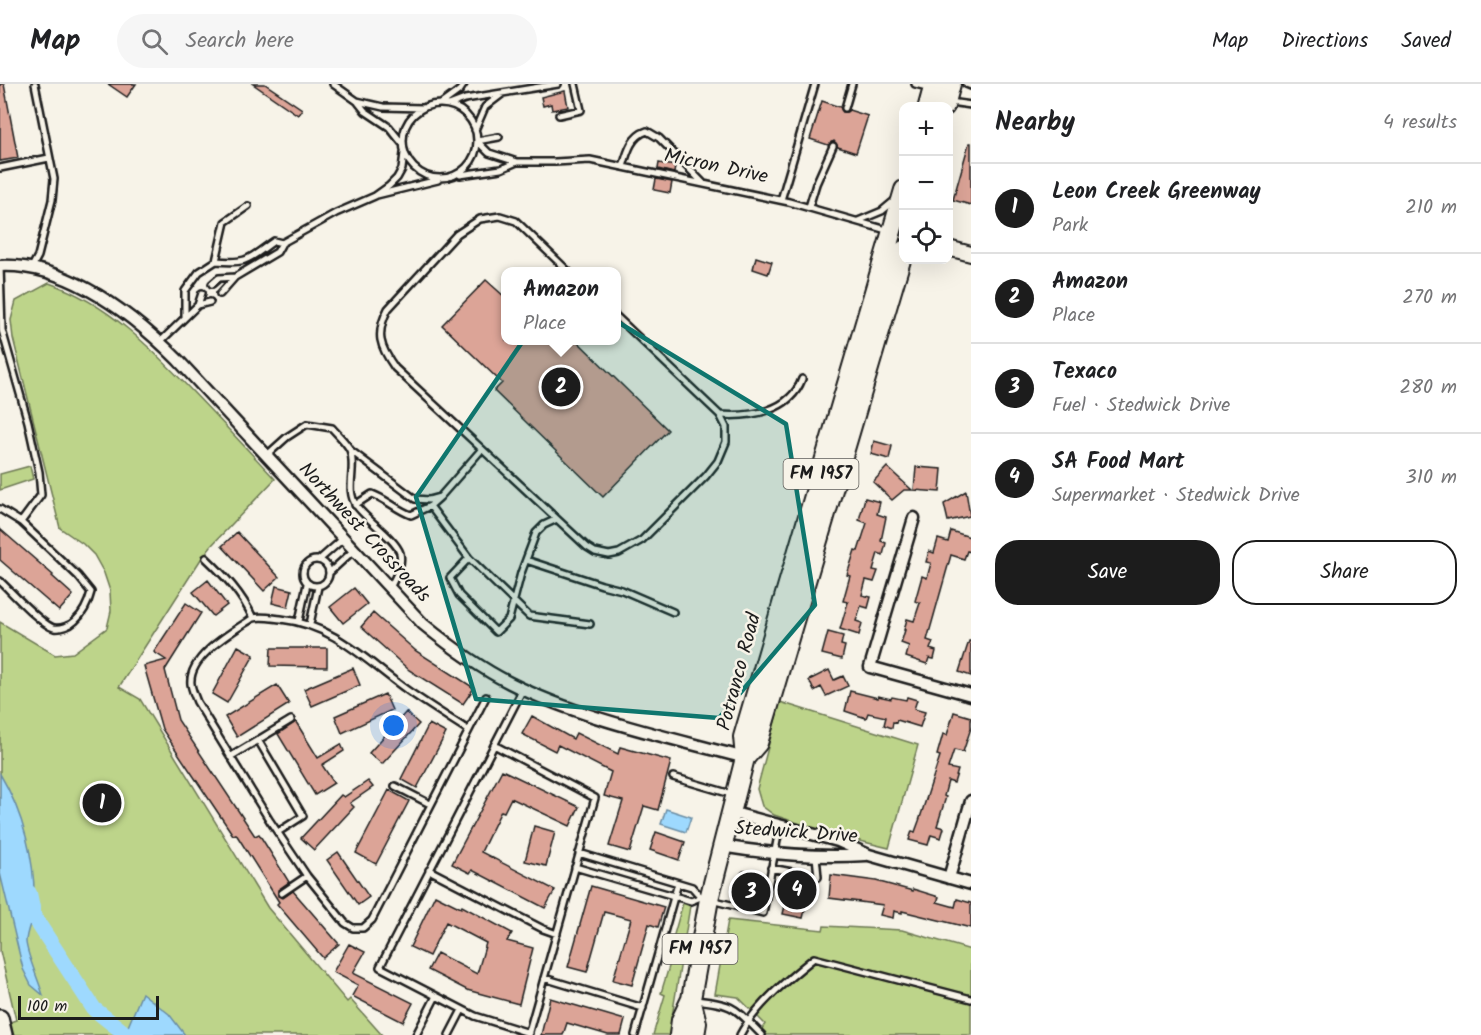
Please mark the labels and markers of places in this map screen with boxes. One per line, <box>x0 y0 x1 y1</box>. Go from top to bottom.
pin: 2 <box>542 364 580 410</box>
pin: 1 <box>82 780 122 826</box>
pin: 4 <box>778 868 816 912</box>
pin: 3 <box>732 870 771 914</box>

